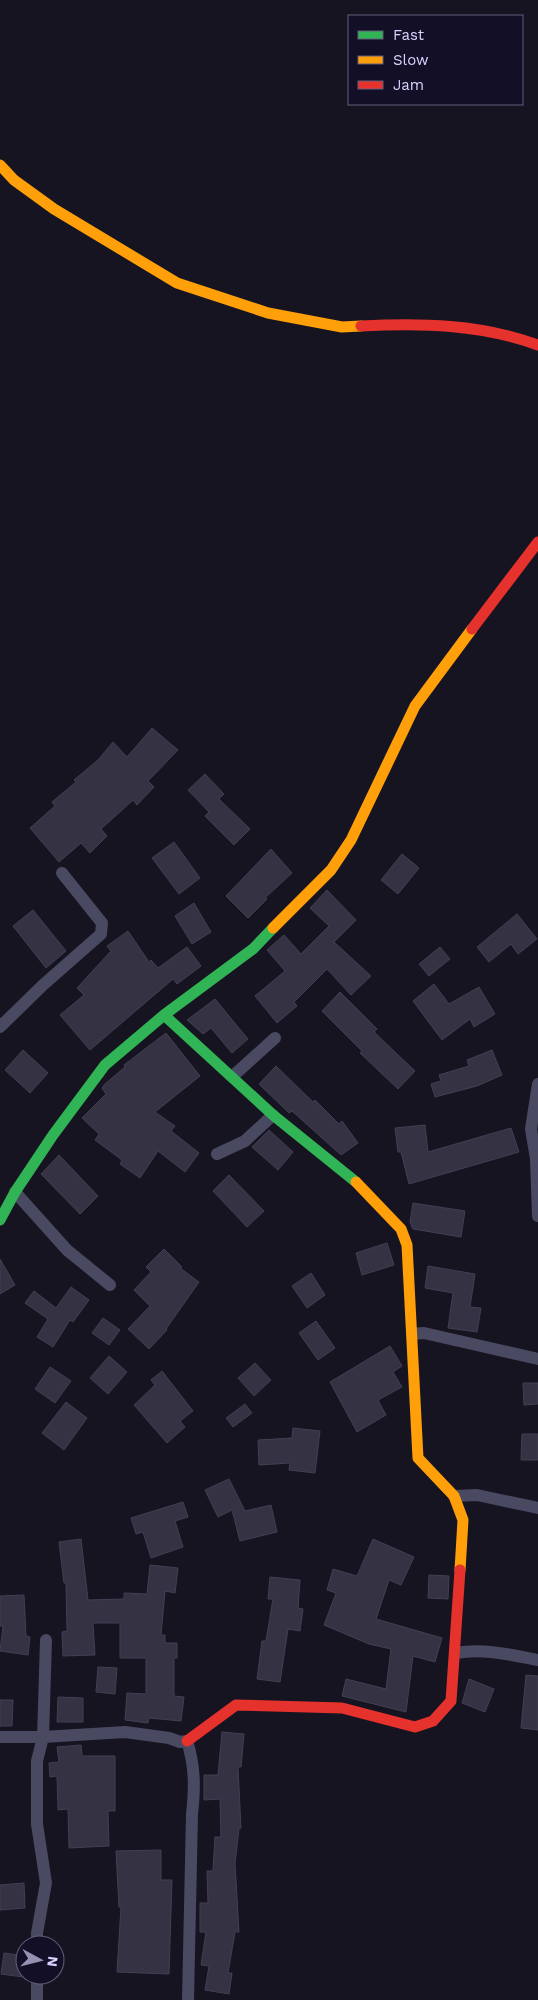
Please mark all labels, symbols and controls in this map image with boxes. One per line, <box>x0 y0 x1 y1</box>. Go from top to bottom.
legend <box>348 15 523 105</box>
text: Fast <box>393 26 425 44</box>
text: Slow <box>393 51 429 69</box>
text: Jam <box>393 76 424 94</box>
north arrow <box>15 1935 65 1985</box>
text: N <box>44 1955 61 1968</box>

